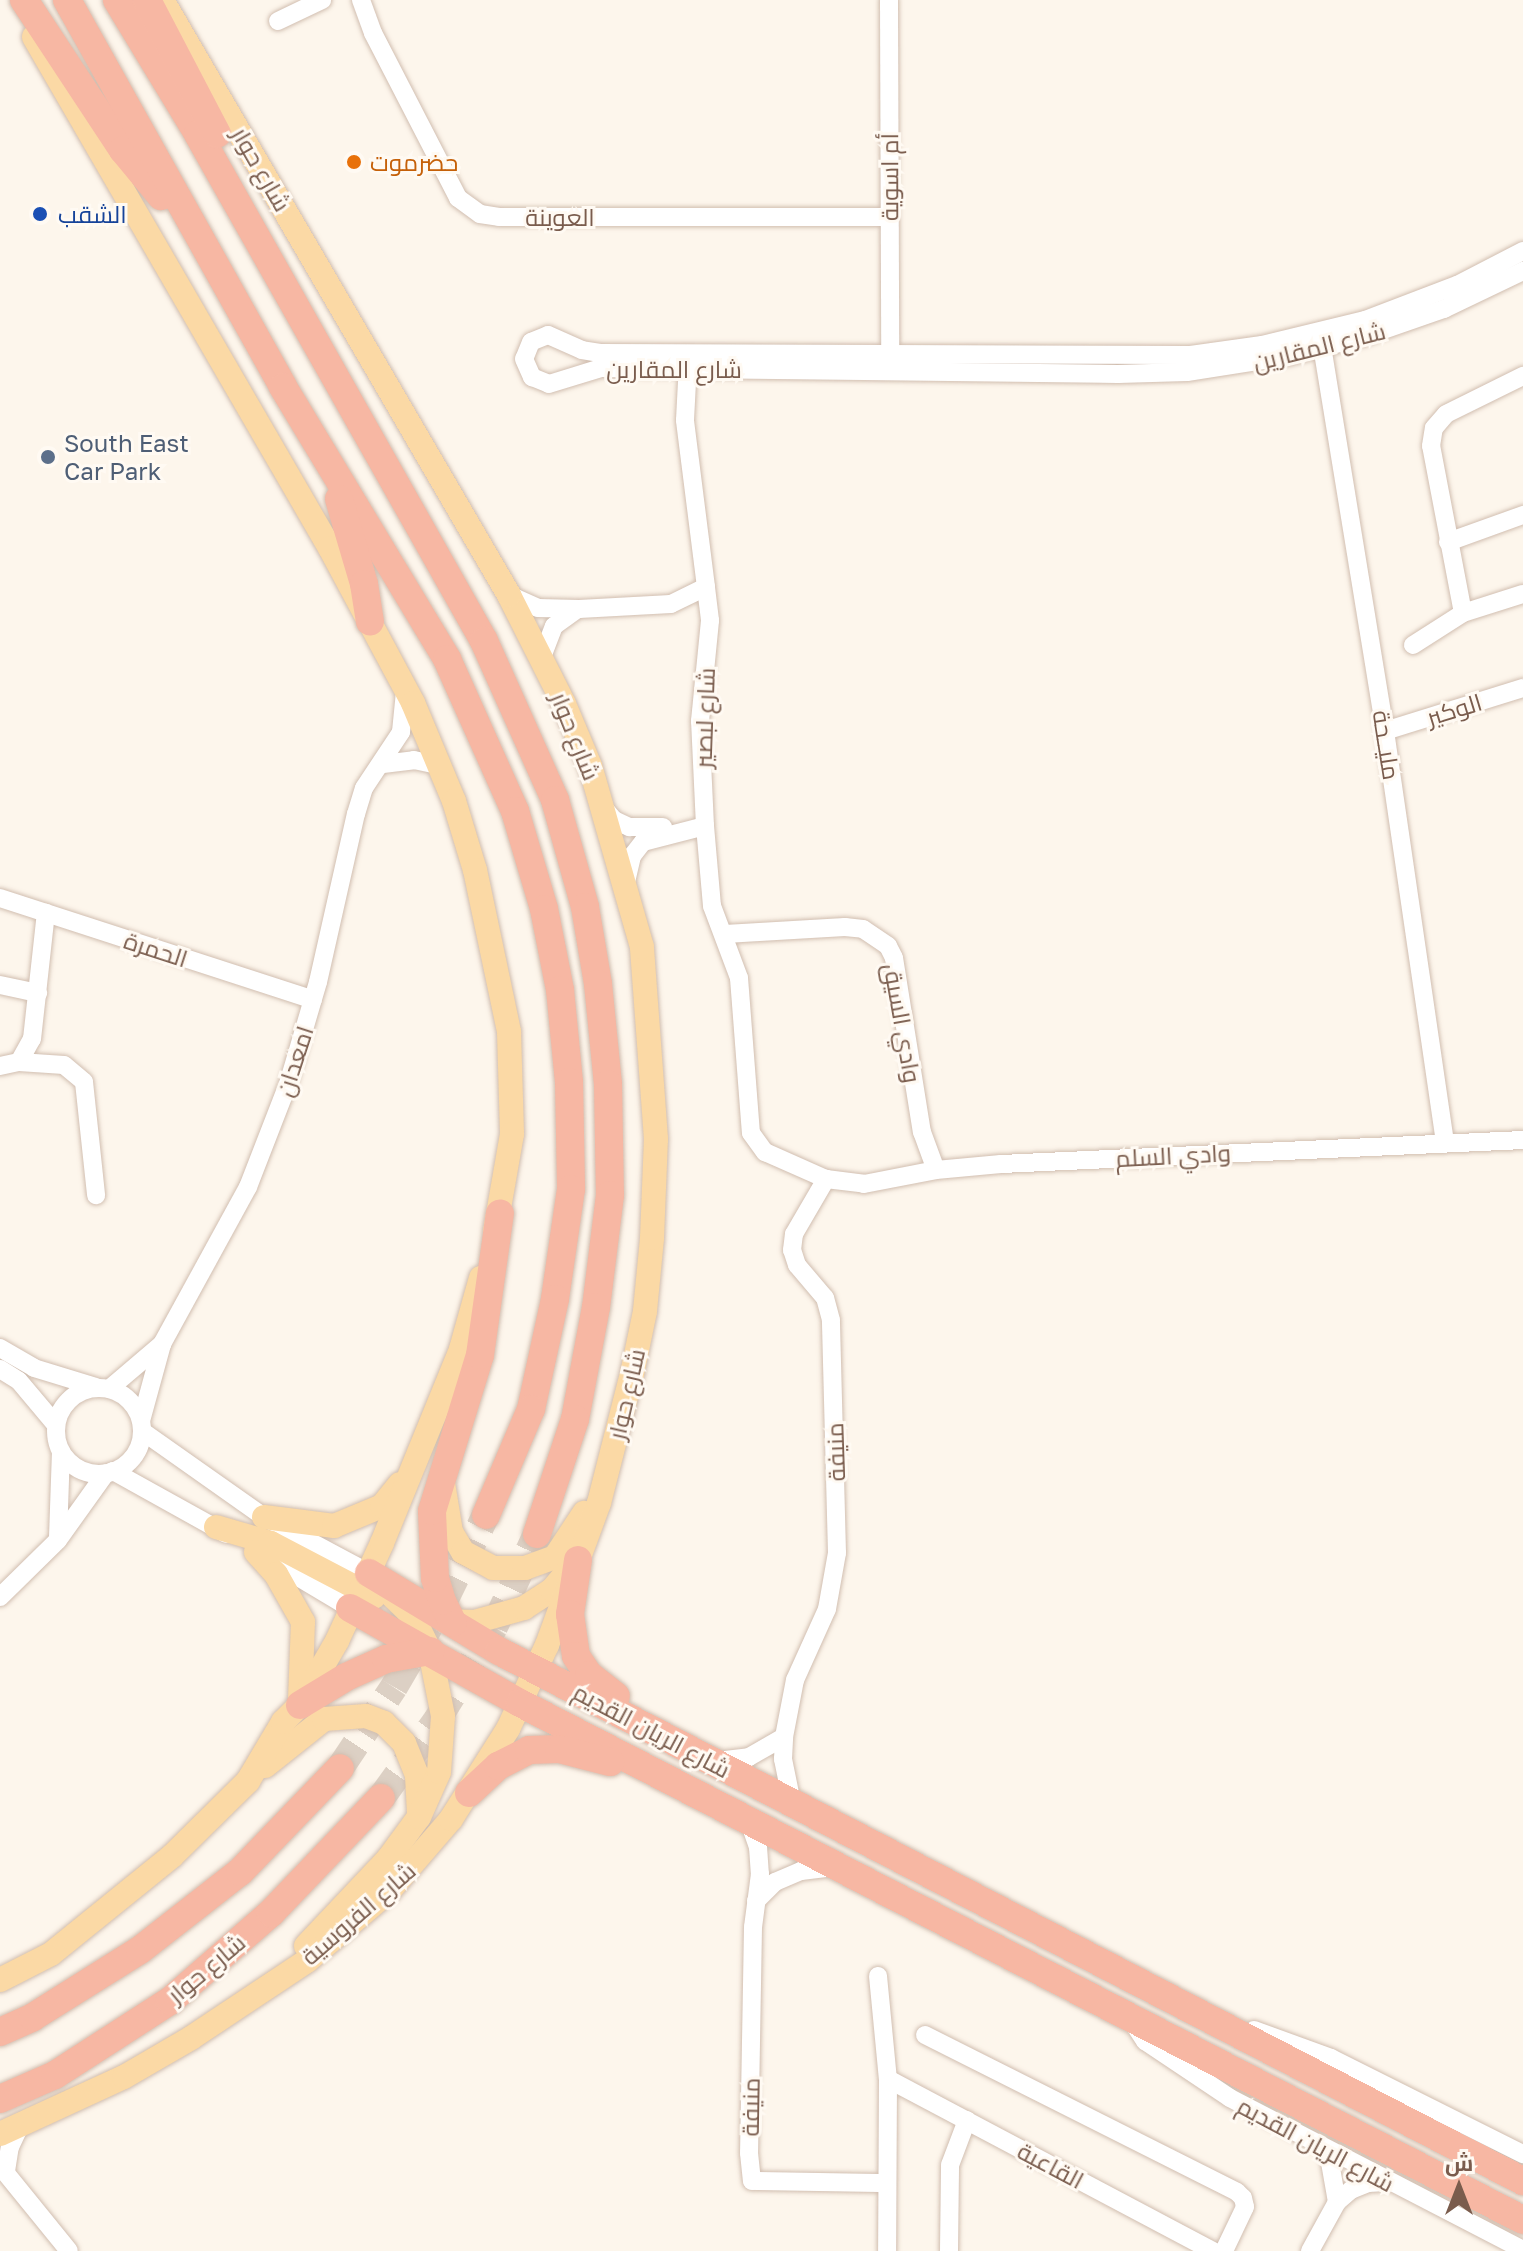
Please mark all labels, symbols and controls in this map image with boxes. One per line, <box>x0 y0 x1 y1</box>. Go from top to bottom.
street label: شارع حوار <box>226 122 298 216</box>
street label: أم اسوية <box>875 133 903 221</box>
place label: حضرموت <box>370 148 458 176</box>
marker: حضرموت <box>345 153 363 171</box>
place label: الشقب <box>58 200 127 228</box>
marker: الشقب <box>29 203 51 225</box>
street label: العوينة <box>525 203 595 231</box>
street label: شارع المقارين <box>1250 316 1388 376</box>
street label: شارع المقارين <box>606 355 742 383</box>
place label: South East Car Park <box>64 429 189 485</box>
marker: South East Car Park <box>39 448 57 466</box>
street label: شارع لبصير <box>688 667 720 769</box>
street label: الوكير <box>1423 687 1485 731</box>
street label: شارع حوار <box>545 688 607 784</box>
street label: مليــحة <box>1367 708 1407 782</box>
street label: الحمرة <box>121 925 191 973</box>
street label: وادي السيق <box>878 961 928 1085</box>
street label: امعدان <box>269 1022 319 1100</box>
street label: وادي السلم <box>1115 1138 1231 1172</box>
street label: شارع حوار <box>602 1346 650 1442</box>
street label: منيفة <box>820 1422 850 1482</box>
street label: شارع الريان القديم <box>569 1677 735 1783</box>
street label: شارع الفروسية <box>295 1856 421 1970</box>
street label: شارع حوار <box>161 1927 251 2009</box>
street label: منيفة <box>735 2077 765 2137</box>
street label: شارع الريان القديم <box>1233 2091 1399 2197</box>
street label: القاعية <box>1013 2136 1089 2194</box>
north arrow <box>1419 2147 1499 2227</box>
text: ش <box>1445 2149 1473 2176</box>

